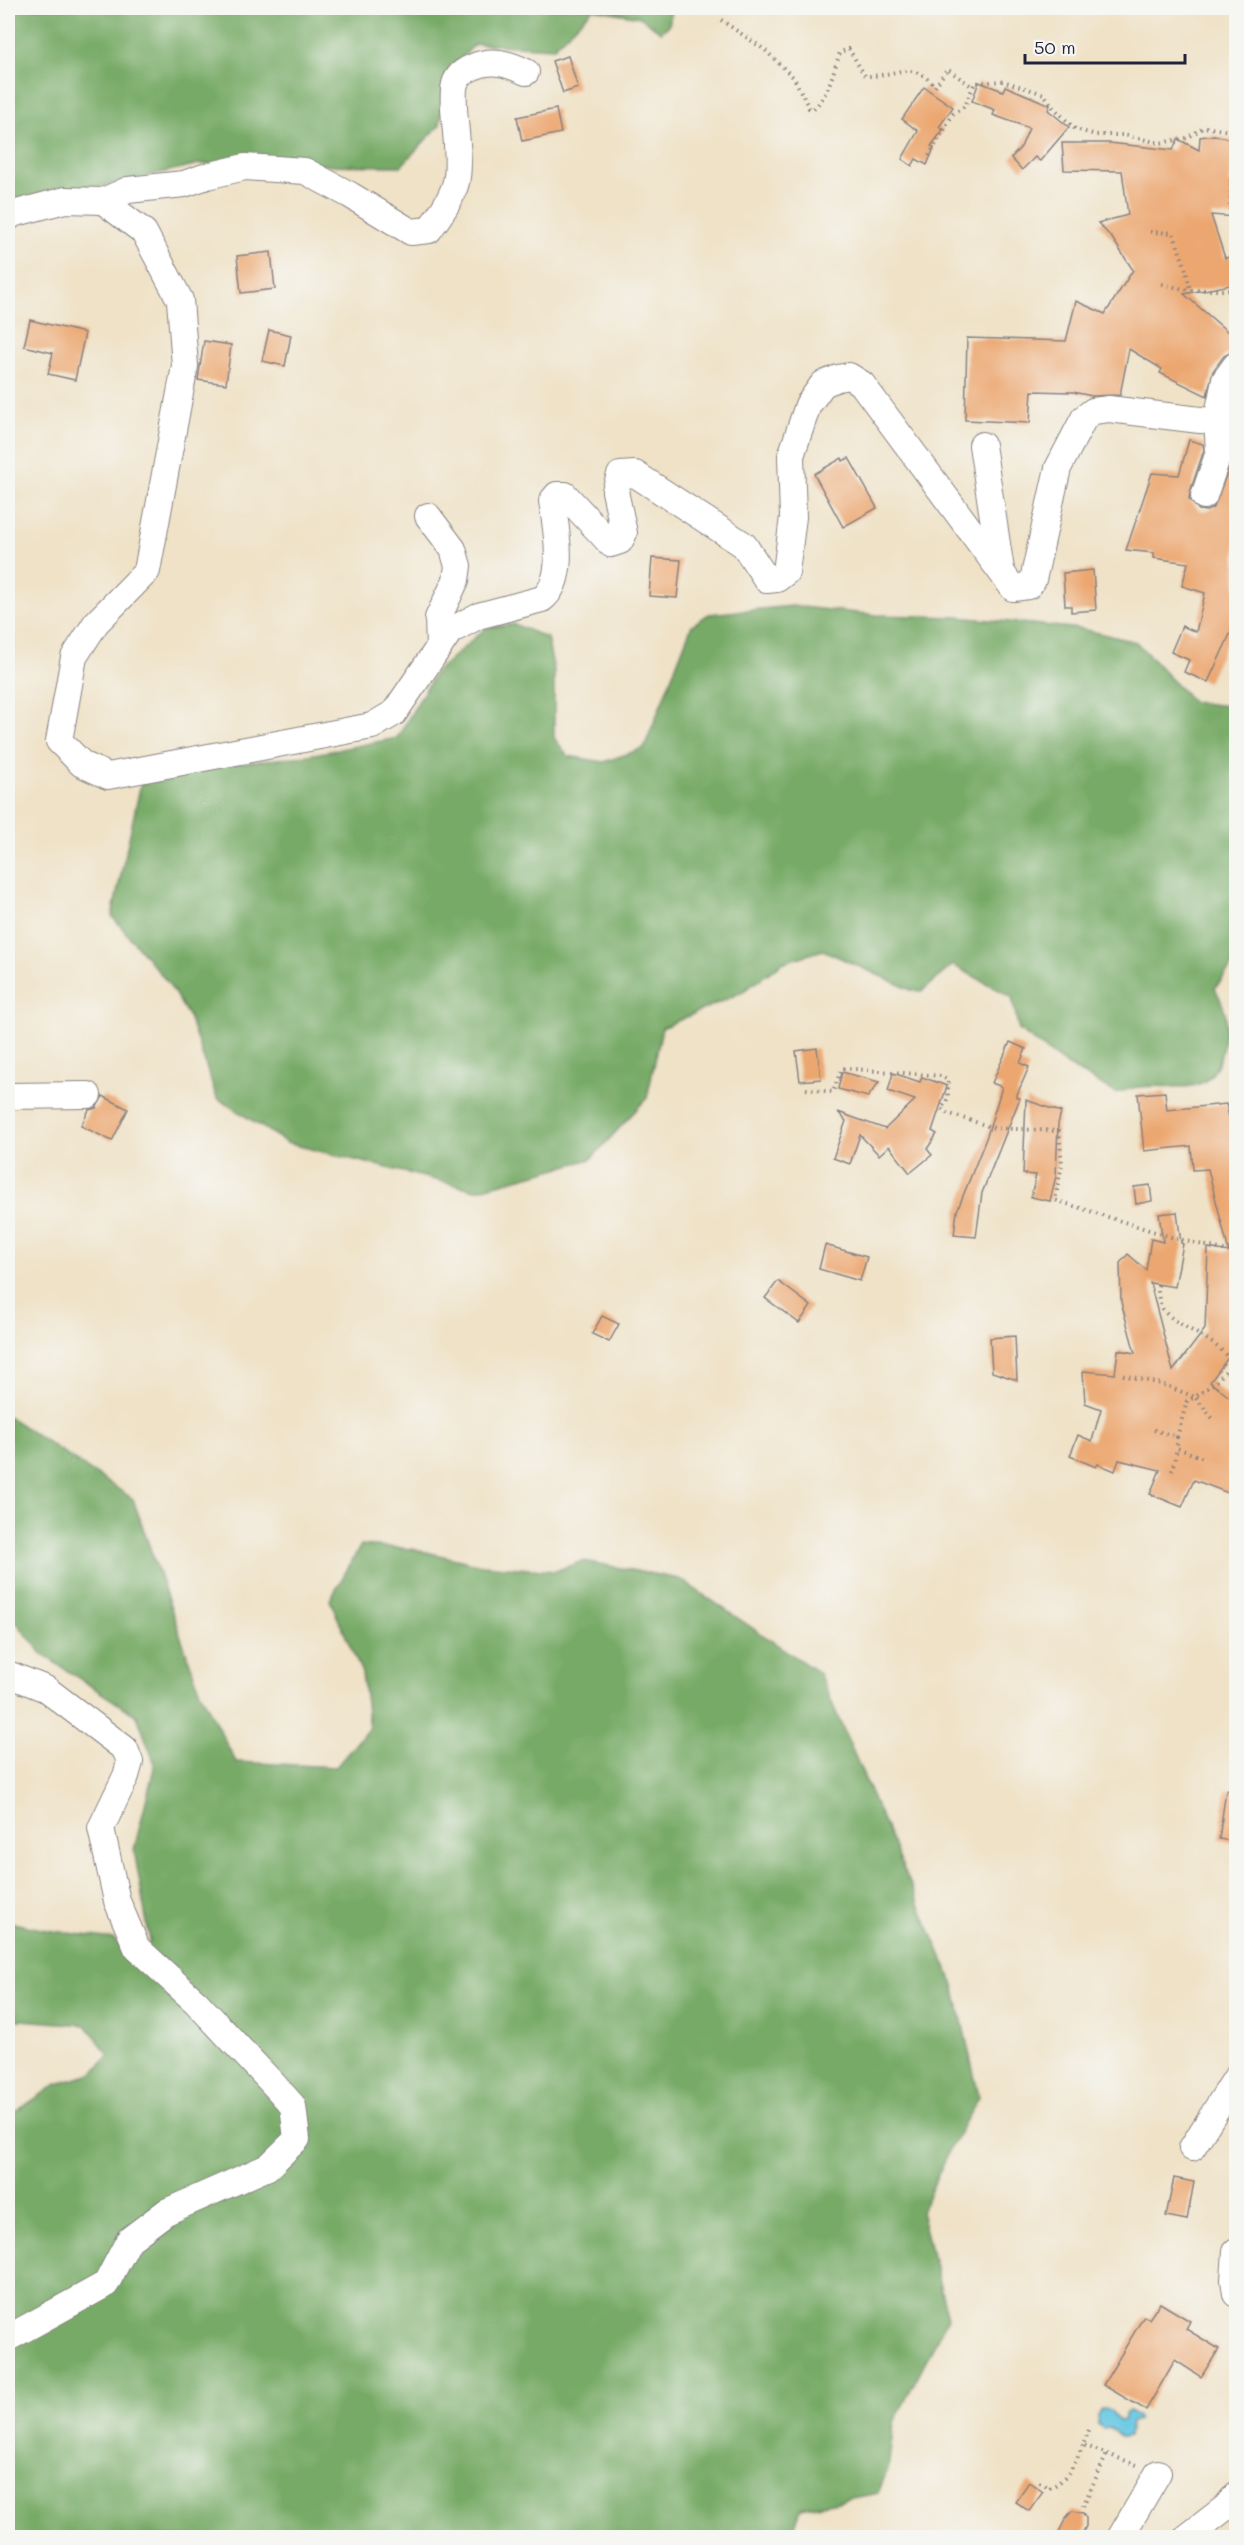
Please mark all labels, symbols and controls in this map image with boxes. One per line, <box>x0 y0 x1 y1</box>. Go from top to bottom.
scale bar <box>1025 27 1186 65</box>
text: 50 m <box>1034 35 1076 59</box>

